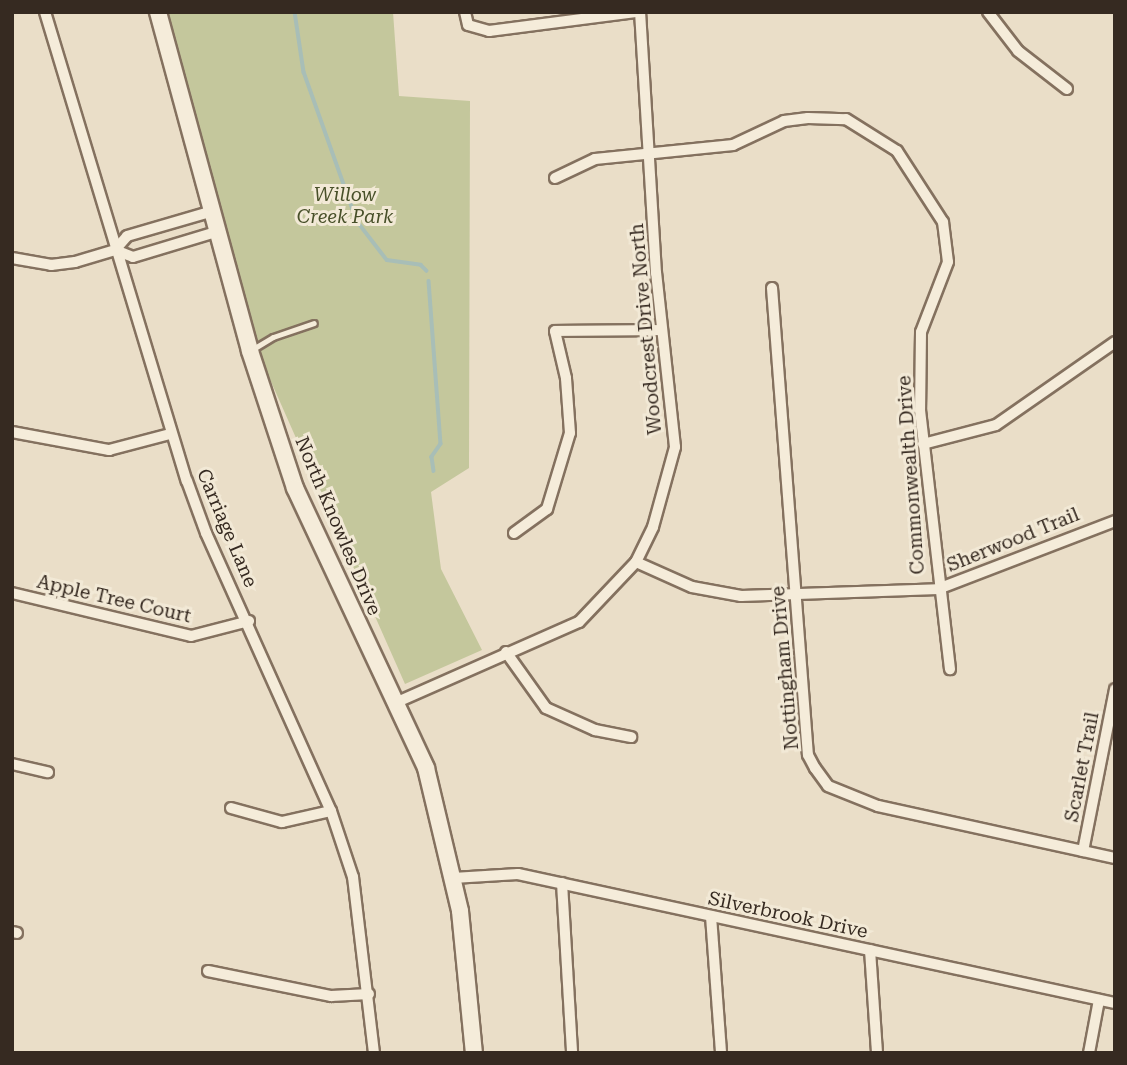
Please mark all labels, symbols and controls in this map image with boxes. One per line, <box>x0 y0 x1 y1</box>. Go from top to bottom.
park label: Willow Creek Park <box>297 184 393 228</box>
street label: Woodcrest Drive North <box>625 222 667 436</box>
street label: Commonwealth Drive <box>893 375 929 575</box>
street label: North Knowles Drive <box>290 433 386 619</box>
street label: Carriage Lane <box>192 465 262 591</box>
street label: Sherwood Trail <box>943 503 1083 577</box>
street label: Apple Tree Court <box>35 570 193 628</box>
street label: Nottingham Drive <box>766 585 804 751</box>
street label: Scarlet Trail <box>1060 710 1104 824</box>
street label: Silverbrook Drive <box>706 887 870 943</box>

